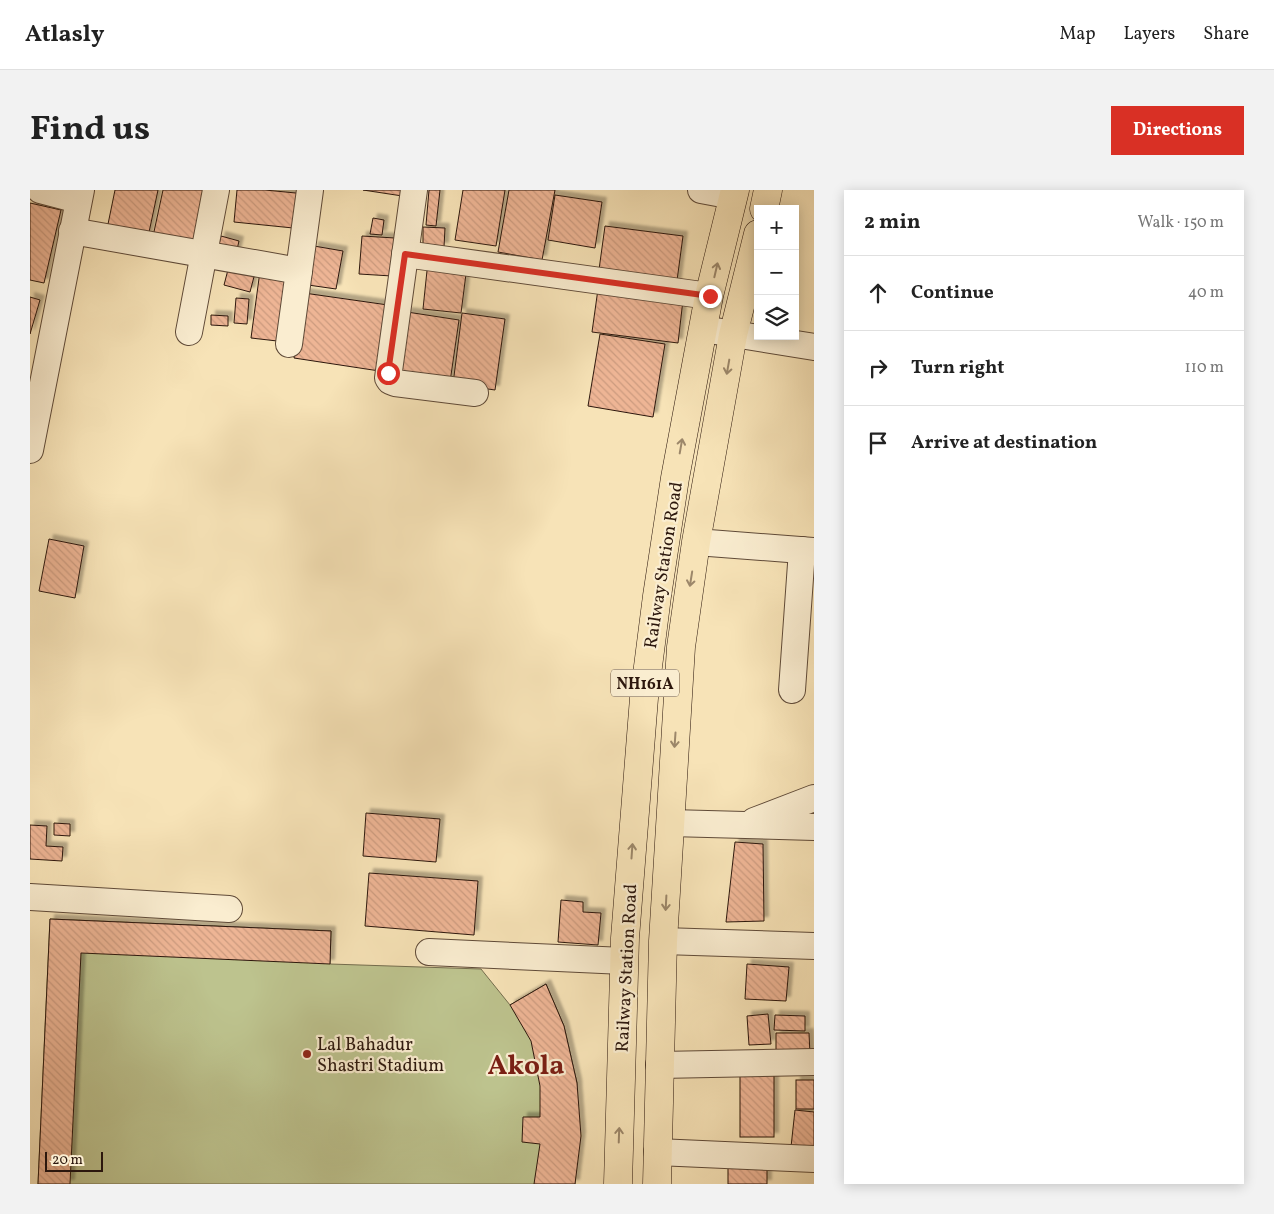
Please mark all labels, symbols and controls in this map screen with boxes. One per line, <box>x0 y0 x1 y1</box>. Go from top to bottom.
text: Atlasly <box>25 18 104 52</box>
text: Map <box>1059 22 1095 47</box>
text: Layers <box>1123 22 1175 47</box>
text: Share <box>1203 22 1249 47</box>
text: Find us <box>30 106 150 154</box>
button: Directions <box>1111 106 1244 155</box>
map controls <box>754 205 799 340</box>
button: + <box>754 205 799 250</box>
text: 2 min <box>864 208 921 237</box>
text: Walk · 150 m <box>1138 212 1224 234</box>
button: − <box>754 250 799 295</box>
one-way arrow <box>712 262 721 278</box>
icon: ahead <box>864 279 892 307</box>
text: Continue <box>911 280 994 306</box>
text: 40 m <box>1188 282 1224 304</box>
route end <box>699 285 722 308</box>
button: layers <box>754 295 799 340</box>
icon: right <box>864 354 892 382</box>
text: Turn right <box>911 355 1004 381</box>
text: 110 m <box>1185 357 1224 379</box>
one-way arrow <box>722 358 732 374</box>
route start <box>377 362 400 385</box>
icon: arrive <box>864 429 892 457</box>
text: Arrive at destination <box>911 430 1097 456</box>
one-way arrow <box>677 439 687 455</box>
street label: Railway Station Road <box>639 480 690 650</box>
one-way arrow <box>685 570 695 586</box>
road number: NH161A <box>611 669 679 696</box>
one-way arrow <box>671 732 680 748</box>
one-way arrow <box>627 843 636 859</box>
street label: Railway Station Road <box>611 883 644 1053</box>
one-way arrow <box>661 894 670 910</box>
place label: Lal Bahadur Shastri Stadium <box>317 1033 444 1079</box>
district label: Akola <box>487 1047 565 1086</box>
marker: Lal Bahadur Shastri Stadium <box>301 1048 313 1060</box>
one-way arrow <box>614 1128 624 1144</box>
scale bar <box>45 1149 102 1172</box>
text: 20 m <box>52 1151 83 1170</box>

